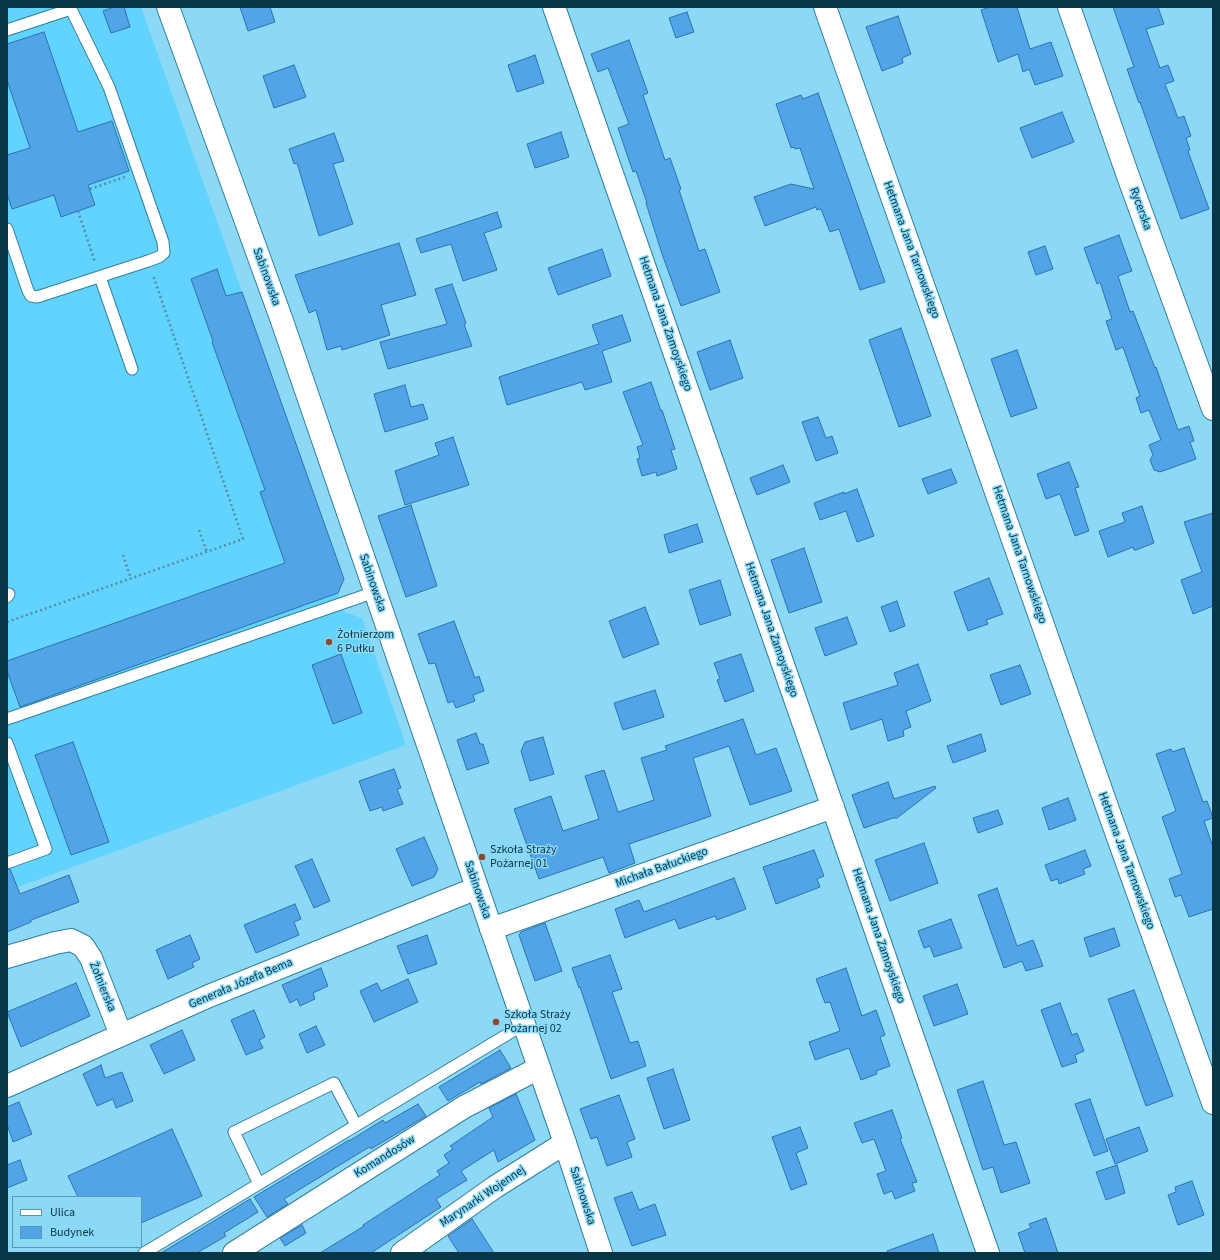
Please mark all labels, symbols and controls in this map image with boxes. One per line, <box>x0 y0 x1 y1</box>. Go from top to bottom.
street label: Hetmana Jana Tarnowskiego <box>879 179 943 321</box>
street label: Rycerska <box>1126 186 1154 232</box>
street label: Sabinowska <box>249 246 283 308</box>
street label: Hetmana Jana Zamoyskiego <box>635 255 695 393</box>
street label: Hetmana Jana Tarnowskiego <box>989 484 1049 626</box>
street label: Sabinowska <box>355 552 389 614</box>
street label: Hetmana Jana Zamoyskiego <box>741 561 801 699</box>
place label: Żołnierzom 6 Pułku <box>337 628 394 656</box>
marker: Żołnierzom 6 Pułku <box>324 637 334 647</box>
street label: Hetmana Jana Tarnowskiego <box>1094 790 1158 932</box>
place label: Szkoła Straży Pożarnej 01 <box>490 843 557 871</box>
street label: Michała Bałuckiego <box>614 845 710 891</box>
marker: Szkoła Straży Pożarnej 01 <box>477 852 487 862</box>
street label: Sabinowska <box>460 859 494 921</box>
street label: Hetmana Jana Zamoyskiego <box>848 867 908 1005</box>
street label: Generała Józefa Bema <box>187 956 295 1012</box>
street label: Żołnierska <box>85 960 119 1014</box>
place label: Szkoła Straży Pożarnej 02 <box>504 1008 571 1036</box>
marker: Szkoła Straży Pożarnej 02 <box>491 1017 501 1027</box>
street label: Komandosów <box>352 1133 418 1181</box>
street label: Marynarki Wojennej <box>438 1163 528 1231</box>
street label: Sabinowska <box>566 1165 598 1227</box>
legend <box>12 1196 142 1248</box>
text: Ulica <box>50 1204 75 1221</box>
text: Budynek <box>50 1224 94 1241</box>

